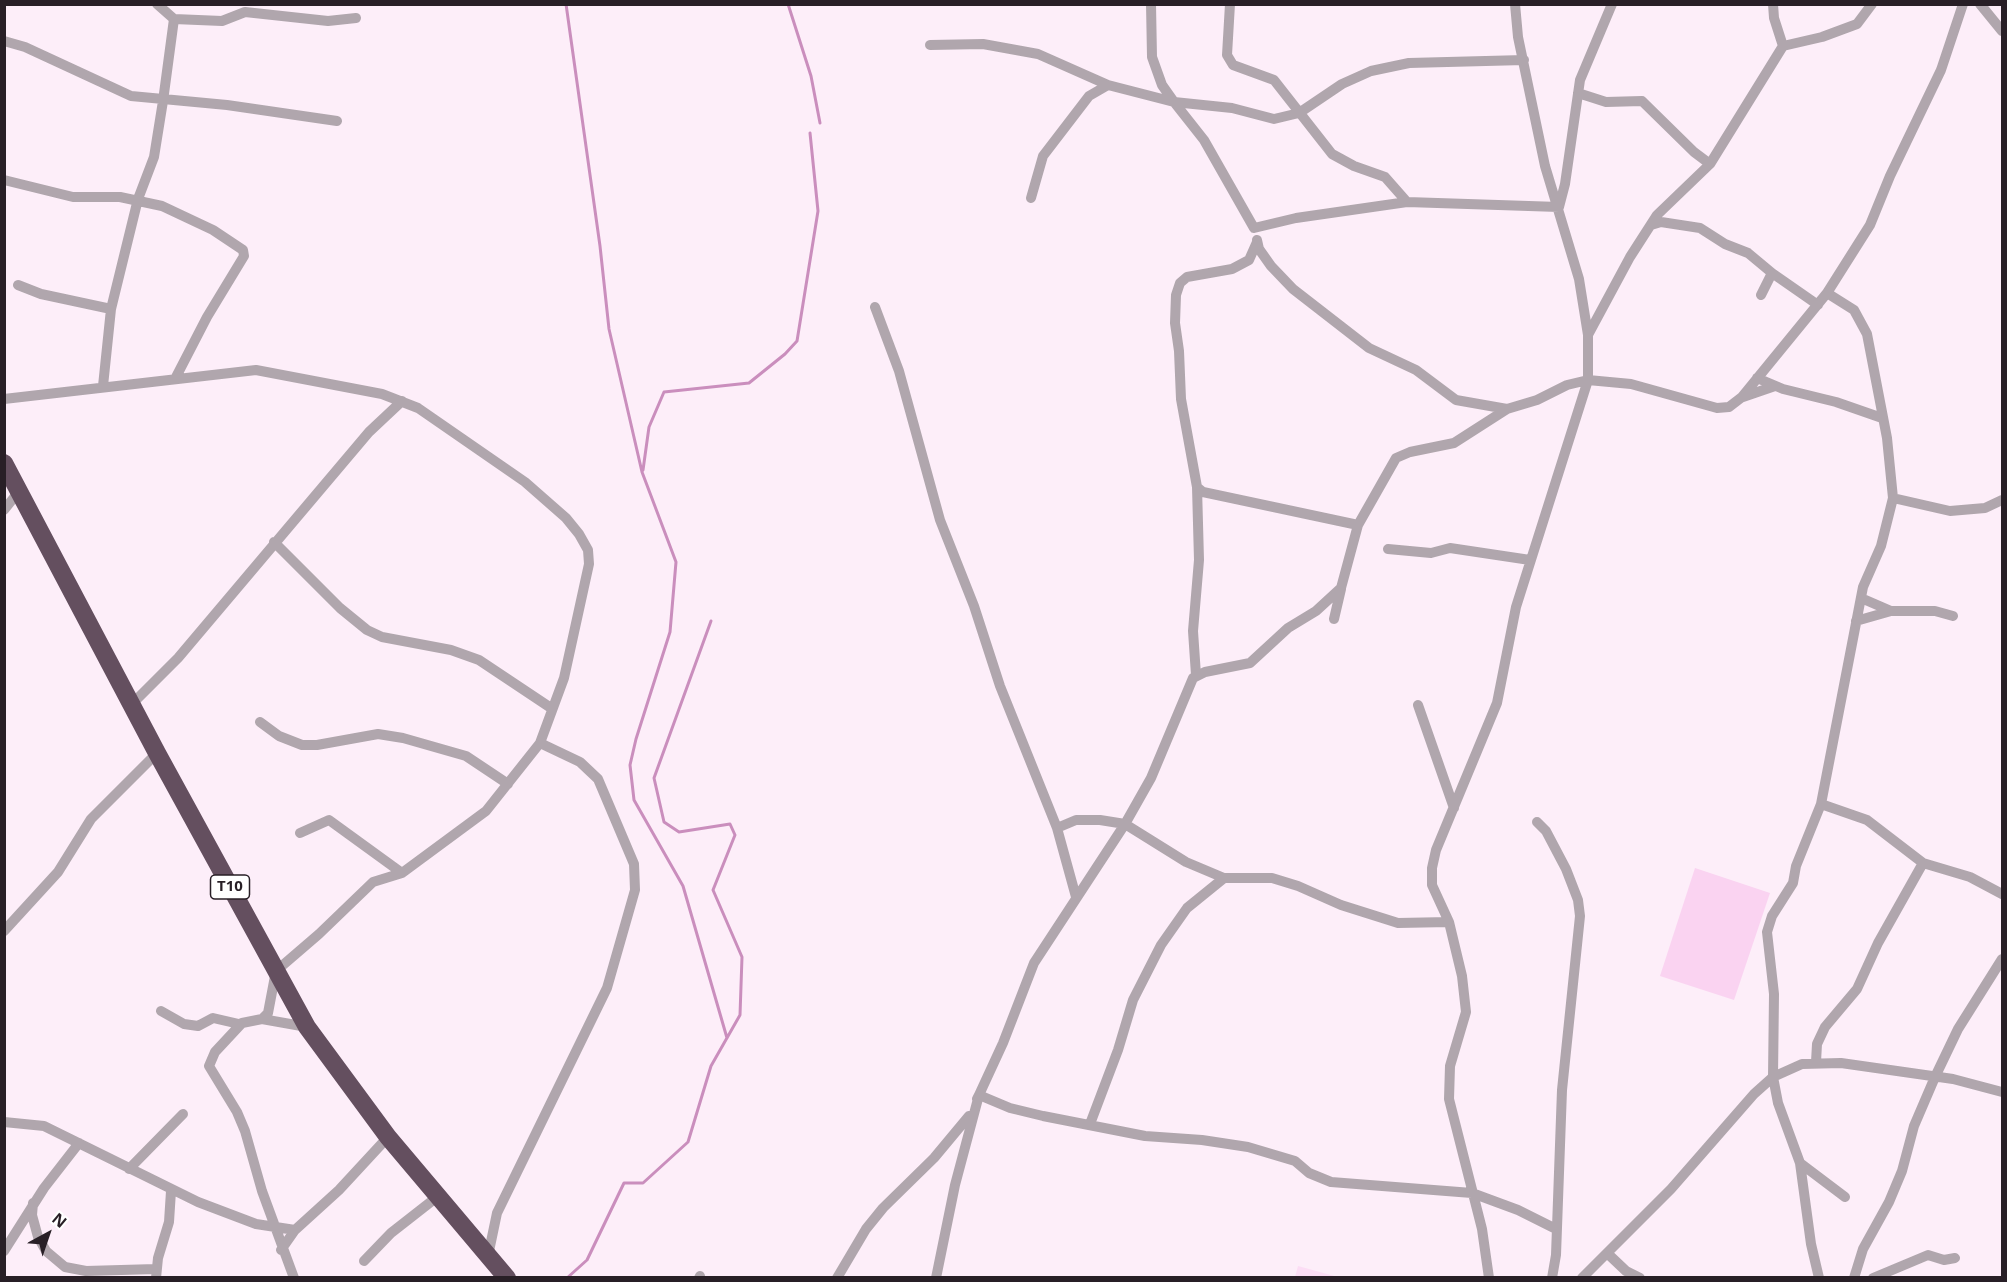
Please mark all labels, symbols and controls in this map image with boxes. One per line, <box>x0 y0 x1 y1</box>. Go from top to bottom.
road number: T10 <box>210 875 250 899</box>
north arrow <box>18 1204 78 1264</box>
text: N <box>48 1208 72 1233</box>

